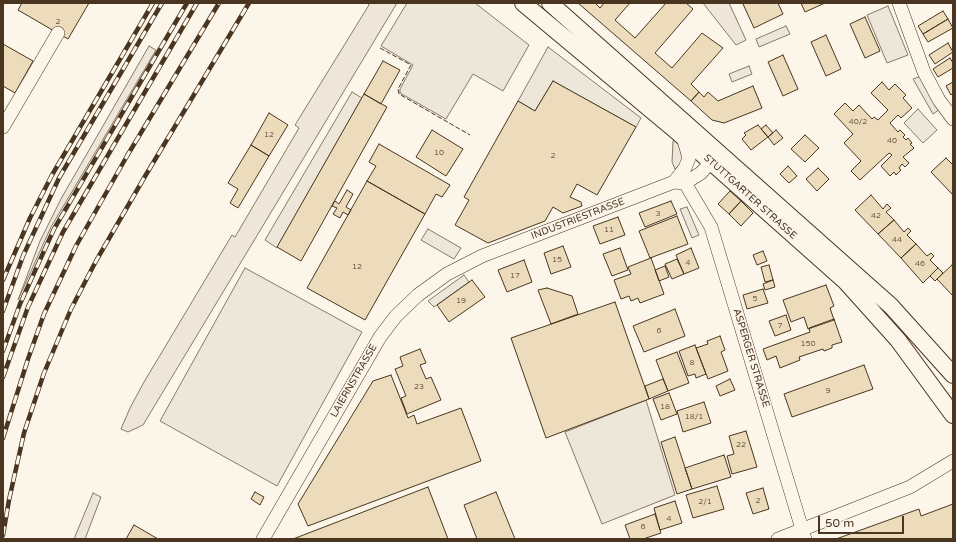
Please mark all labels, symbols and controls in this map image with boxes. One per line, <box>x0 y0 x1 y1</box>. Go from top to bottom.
house number: 2 <box>55 17 61 27</box>
house number: 40/2 <box>849 117 867 127</box>
house number: 12 <box>264 130 274 140</box>
house number: 40 <box>887 136 897 146</box>
house number: 10 <box>434 148 444 158</box>
house number: 2 <box>550 151 556 161</box>
street label: STUTTGARTER STRASSE <box>701 152 799 242</box>
street label: INDUSTRIESTRASSE <box>529 196 627 242</box>
house number: 3 <box>655 209 661 219</box>
house number: 42 <box>871 211 881 221</box>
house number: 11 <box>604 225 614 235</box>
house number: 44 <box>892 235 902 245</box>
house number: 15 <box>552 255 562 265</box>
house number: 4 <box>685 258 691 268</box>
house number: 46 <box>915 259 925 269</box>
house number: 12 <box>352 262 362 272</box>
house number: 17 <box>510 271 520 281</box>
house number: 5 <box>752 294 758 304</box>
house number: 19 <box>456 296 466 306</box>
street label: ASPERGER STRASSE <box>730 307 772 409</box>
house number: 7 <box>777 321 783 331</box>
house number: 6 <box>656 326 662 336</box>
house number: 150 <box>800 339 816 349</box>
street label: LAIERNSTRASSE <box>328 342 380 420</box>
house number: 8 <box>689 358 695 368</box>
house number: 23 <box>414 382 424 392</box>
house number: 9 <box>825 386 831 396</box>
house number: 18 <box>660 402 670 412</box>
house number: 18/1 <box>685 412 703 422</box>
house number: 22 <box>736 440 746 450</box>
house number: 2 <box>755 496 761 506</box>
house number: 2/1 <box>698 497 712 507</box>
scale bar <box>820 508 906 534</box>
house number: 4 <box>666 514 672 524</box>
text: 50 m <box>825 516 854 530</box>
house number: 6 <box>640 522 646 532</box>

